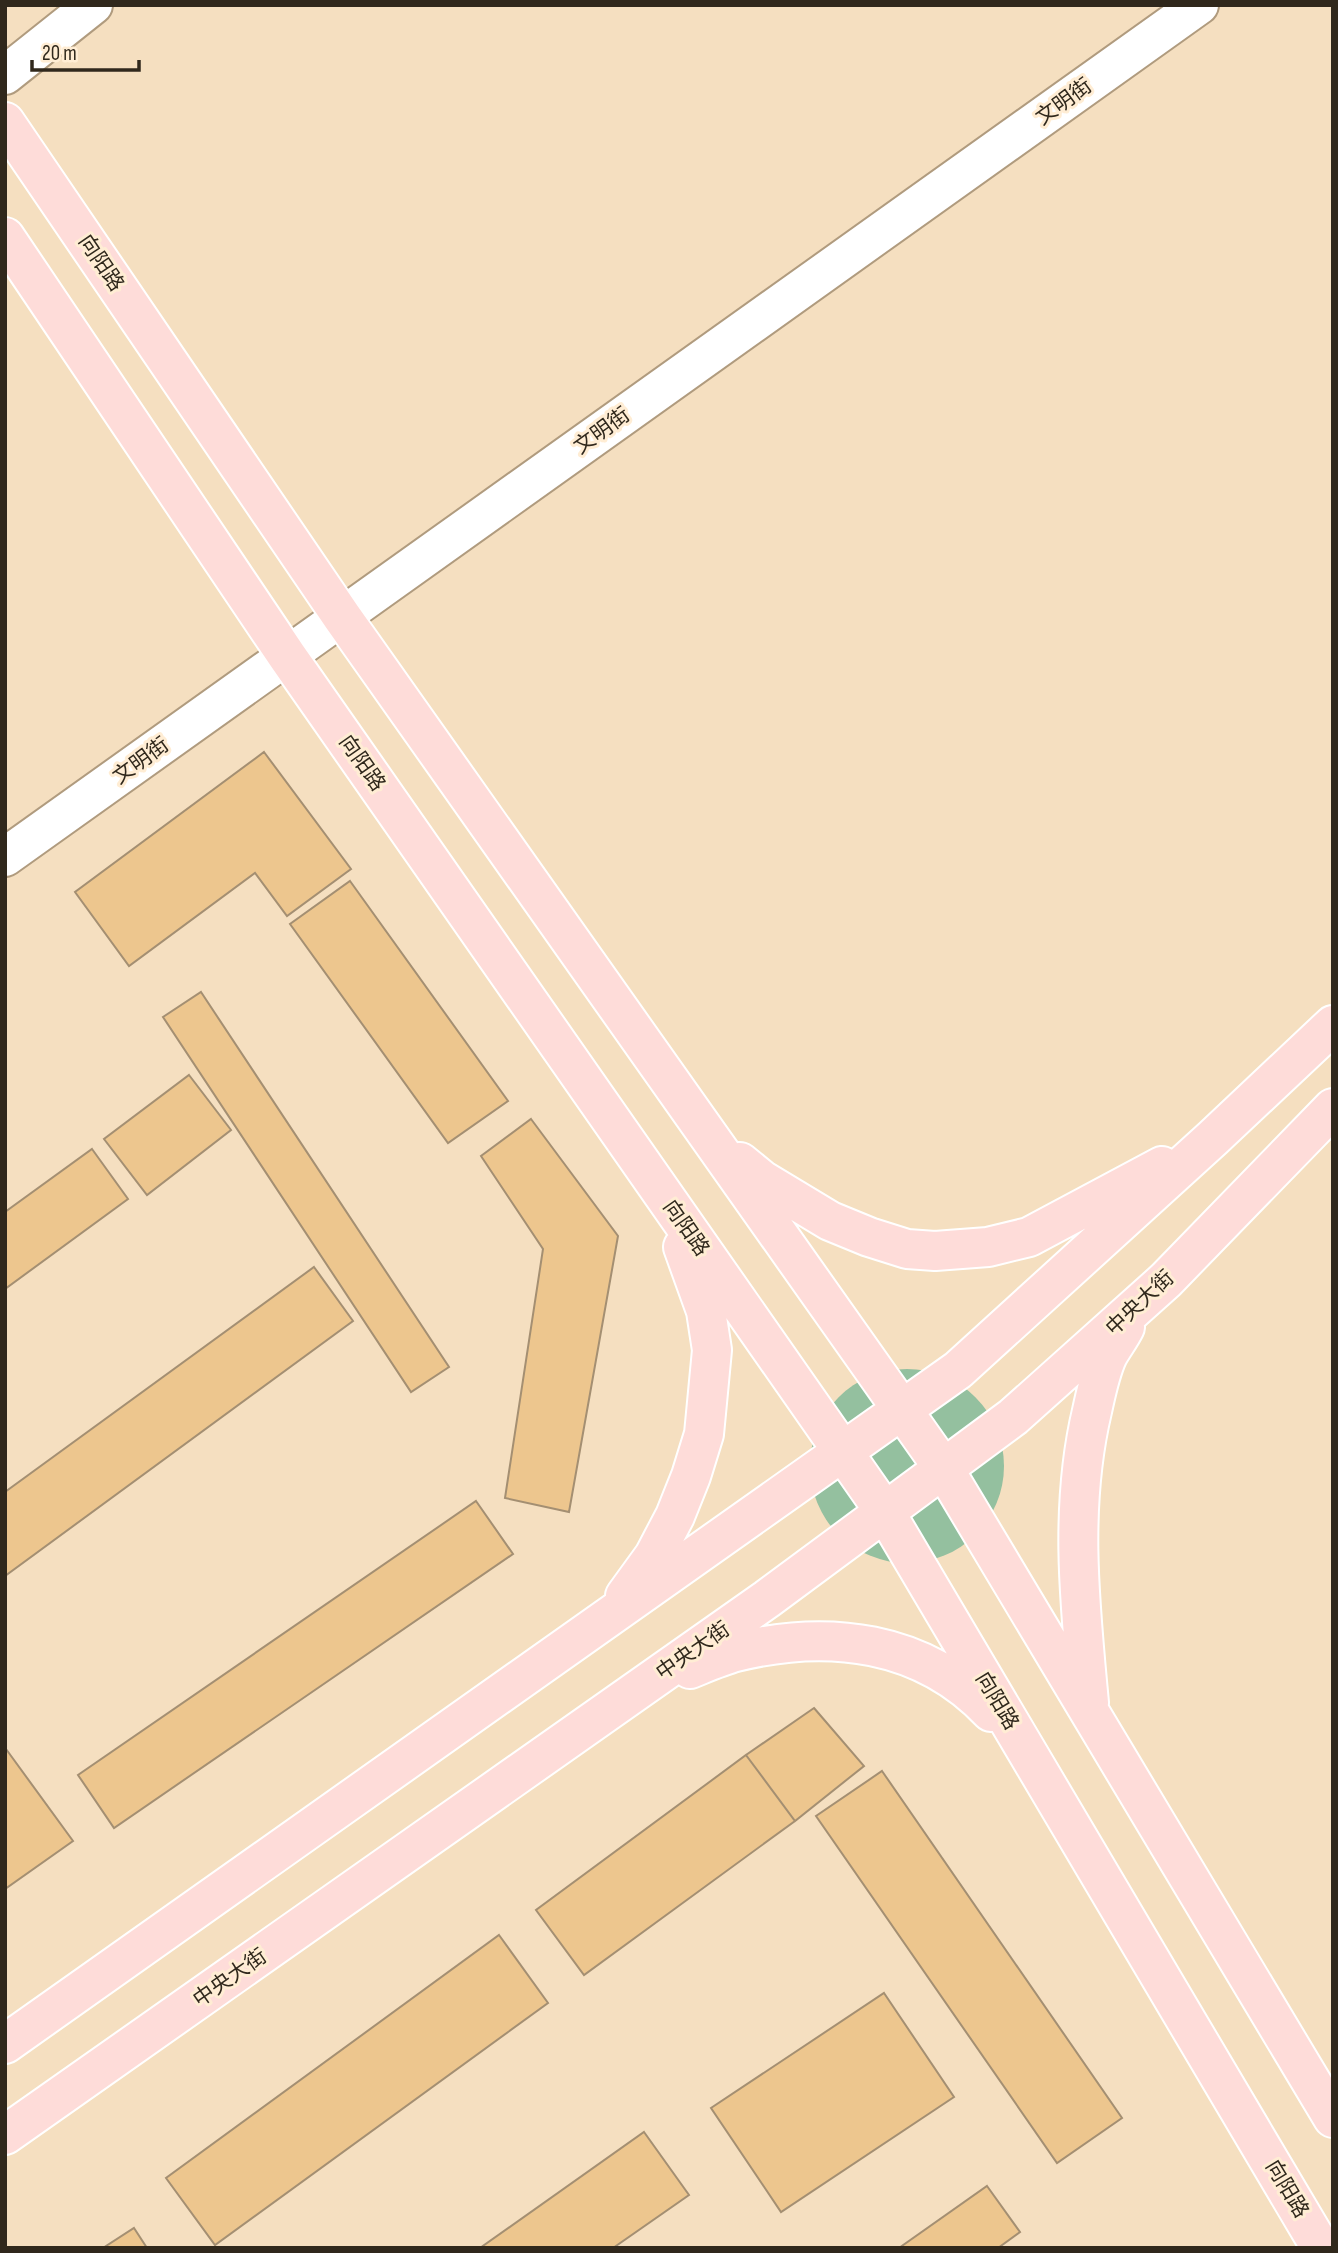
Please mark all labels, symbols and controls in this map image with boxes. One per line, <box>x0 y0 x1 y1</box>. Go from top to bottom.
scale bar <box>32 28 138 72</box>
text: 20 m <box>42 41 77 66</box>
street label: 文明街 <box>1031 73 1097 131</box>
street label: 向阳路 <box>73 230 129 296</box>
street label: 文明街 <box>569 402 635 460</box>
street label: 向阳路 <box>334 730 390 796</box>
street label: 文明街 <box>108 732 174 790</box>
street label: 向阳路 <box>658 1195 714 1261</box>
street label: 中央大街 <box>1101 1265 1179 1341</box>
street label: 中央大街 <box>651 1617 735 1685</box>
street label: 向阳路 <box>970 1668 1024 1734</box>
street label: 中央大街 <box>188 1944 272 2012</box>
street label: 向阳路 <box>1260 2156 1314 2222</box>

